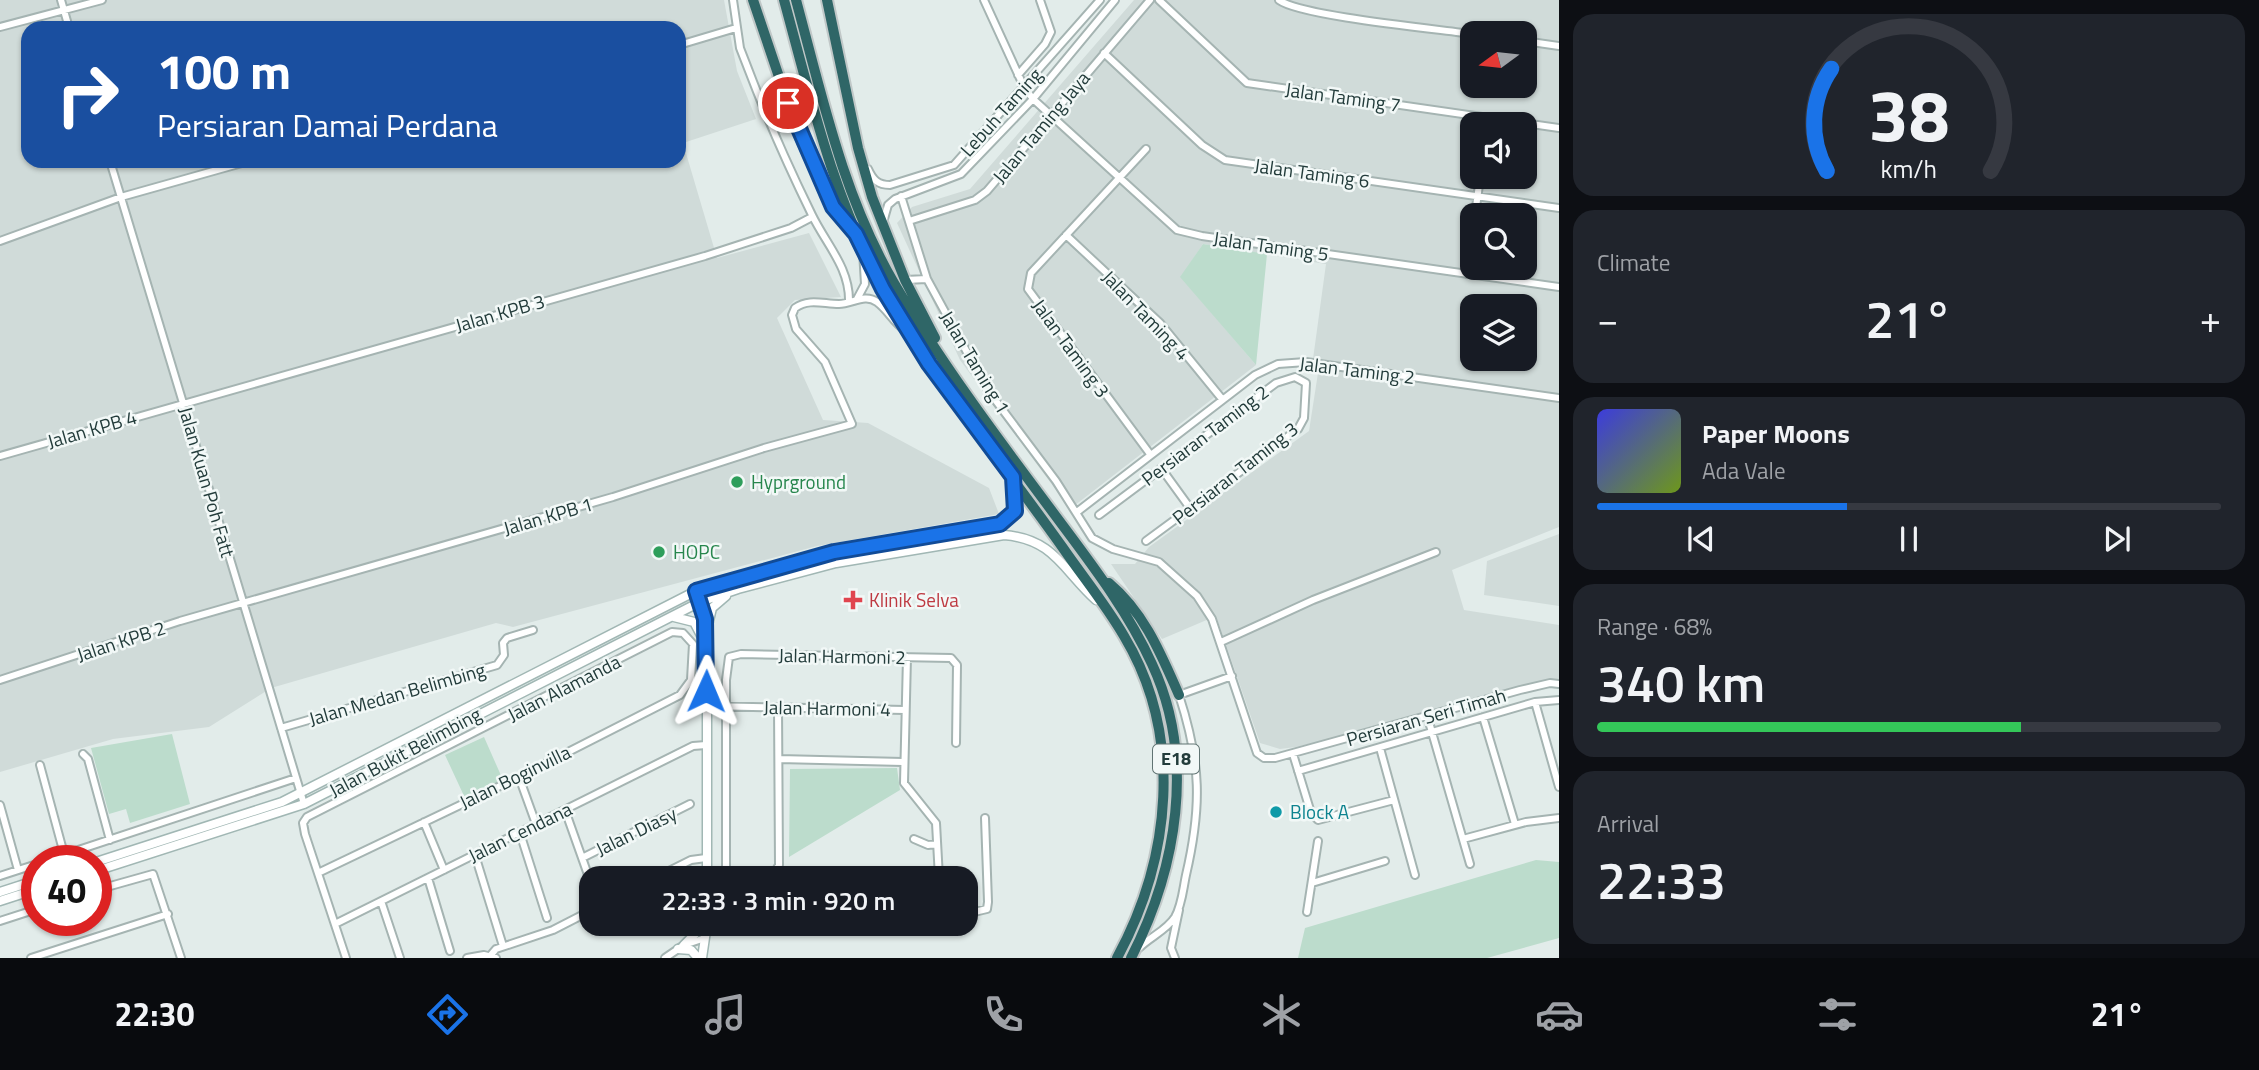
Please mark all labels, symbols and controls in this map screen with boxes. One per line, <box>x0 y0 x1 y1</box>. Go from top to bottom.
north arrow <box>1460 21 1536 98</box>
map controls <box>1460 21 1537 371</box>
text: 100 m <box>157 33 291 108</box>
icon: right <box>42 49 133 140</box>
text: 38 <box>1868 59 1950 169</box>
street label: Lebuh Taming <box>953 61 1049 163</box>
street label: Jalan Taming Jaya <box>985 64 1097 189</box>
pin <box>758 73 818 133</box>
street label: Jalan Taming 7 <box>1284 74 1403 119</box>
icon: arrive <box>769 84 807 122</box>
text: Persiaran Damai Perdana <box>157 101 498 149</box>
button: sound <box>1460 112 1537 189</box>
street label: Jalan Taming 6 <box>1253 150 1372 195</box>
text: km/h <box>1881 150 1937 188</box>
button: search <box>1460 203 1537 280</box>
street label: Jalan Taming 5 <box>1212 223 1331 268</box>
text: Climate <box>1597 245 1670 280</box>
street label: Jalan Taming 4 <box>1096 263 1197 366</box>
text: 21° <box>1865 279 1953 358</box>
street label: Jalan KPB 3 <box>452 286 548 339</box>
text: − <box>1597 290 1618 348</box>
text: + <box>2200 290 2221 348</box>
street label: Jalan Taming 3 <box>1026 292 1117 403</box>
button: layers <box>1460 294 1537 371</box>
street label: Jalan Taming 1 <box>933 305 1018 419</box>
street label: Jalan Taming 2 <box>1298 348 1416 391</box>
street label: Persiaran Taming 2 <box>1135 377 1275 492</box>
street label: Jalan KPB 4 <box>44 402 140 455</box>
street label: Jalan Kuan Poh Fatt <box>172 403 243 561</box>
street label: Persiaran Taming 3 <box>1165 414 1304 531</box>
text: Paper Moons <box>1702 414 1850 453</box>
text: Ada Vale <box>1702 453 1786 488</box>
place label: Hyprground <box>751 467 846 496</box>
marker: Hyprground <box>729 474 745 490</box>
street label: Jalan KPB 1 <box>500 489 596 542</box>
icon: previous <box>1682 520 1720 558</box>
icon: pause <box>1890 520 1928 558</box>
icon: next <box>2098 520 2136 558</box>
place label: HOPC <box>673 537 720 566</box>
marker: HOPC <box>651 544 667 560</box>
place label: Klinik Selva <box>869 585 959 614</box>
marker: Klinik Selva <box>843 590 863 610</box>
text: Range · 68% <box>1597 609 1712 644</box>
street label: Jalan KPB 2 <box>73 613 169 669</box>
street label: Jalan Harmoni 2 <box>778 640 906 671</box>
text: 340 km <box>1597 643 1765 722</box>
street label: Jalan Alamanda <box>502 646 626 729</box>
street label: Jalan Medan Belimbing <box>305 654 489 733</box>
position arrow <box>669 654 743 728</box>
street label: Persiaran Seri Timah <box>1343 680 1509 753</box>
street label: Jalan Harmoni 4 <box>763 692 891 723</box>
street label: Jalan Bukit Belimbing <box>323 699 486 804</box>
street label: Jalan Boginvilla <box>454 737 576 816</box>
road number: E18 <box>1153 744 1199 774</box>
street label: Jalan Cendana <box>463 794 577 869</box>
place label: Block A <box>1290 797 1349 826</box>
street label: Jalan Diasy <box>590 798 681 863</box>
marker: Block A <box>1268 804 1284 820</box>
text: Arrival <box>1597 806 1659 841</box>
text: 22:33 <box>1597 840 1726 919</box>
speed limit sign: 40 <box>21 845 112 936</box>
text: 22:33 · 3 min · 920 m <box>662 881 895 920</box>
text: 22:30 <box>114 990 194 1038</box>
icon: directions <box>423 990 472 1039</box>
icon: music <box>701 990 750 1039</box>
icon: phone <box>979 990 1028 1039</box>
icon: climate <box>1257 990 1306 1039</box>
icon: car <box>1535 990 1584 1039</box>
icon: filters <box>1813 990 1862 1039</box>
text: 21° <box>2091 990 2144 1038</box>

